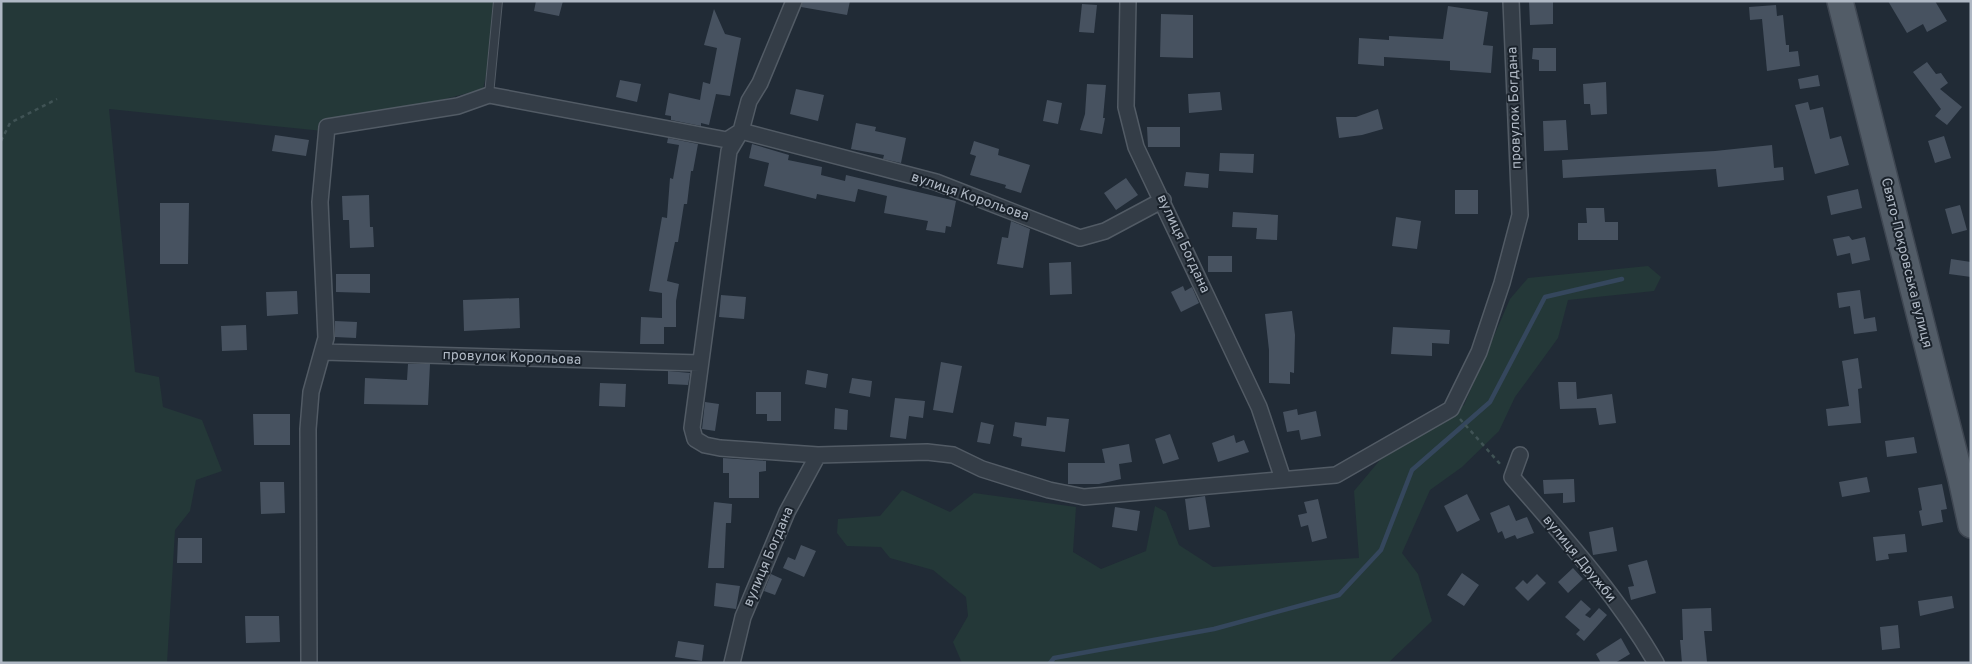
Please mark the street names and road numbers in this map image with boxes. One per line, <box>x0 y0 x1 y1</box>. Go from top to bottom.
street label: провулок Богдана <box>1504 47 1526 169</box>
street label: вулиця Корольова <box>909 169 1031 225</box>
street label: Свято-Покровська вулиця <box>1877 176 1935 350</box>
street label: вулиця Богдана <box>1153 192 1213 296</box>
street label: провулок Корольова <box>442 347 582 369</box>
street label: вулиця Богдана <box>740 504 798 610</box>
street label: вулиця Дружби <box>1539 512 1619 606</box>

